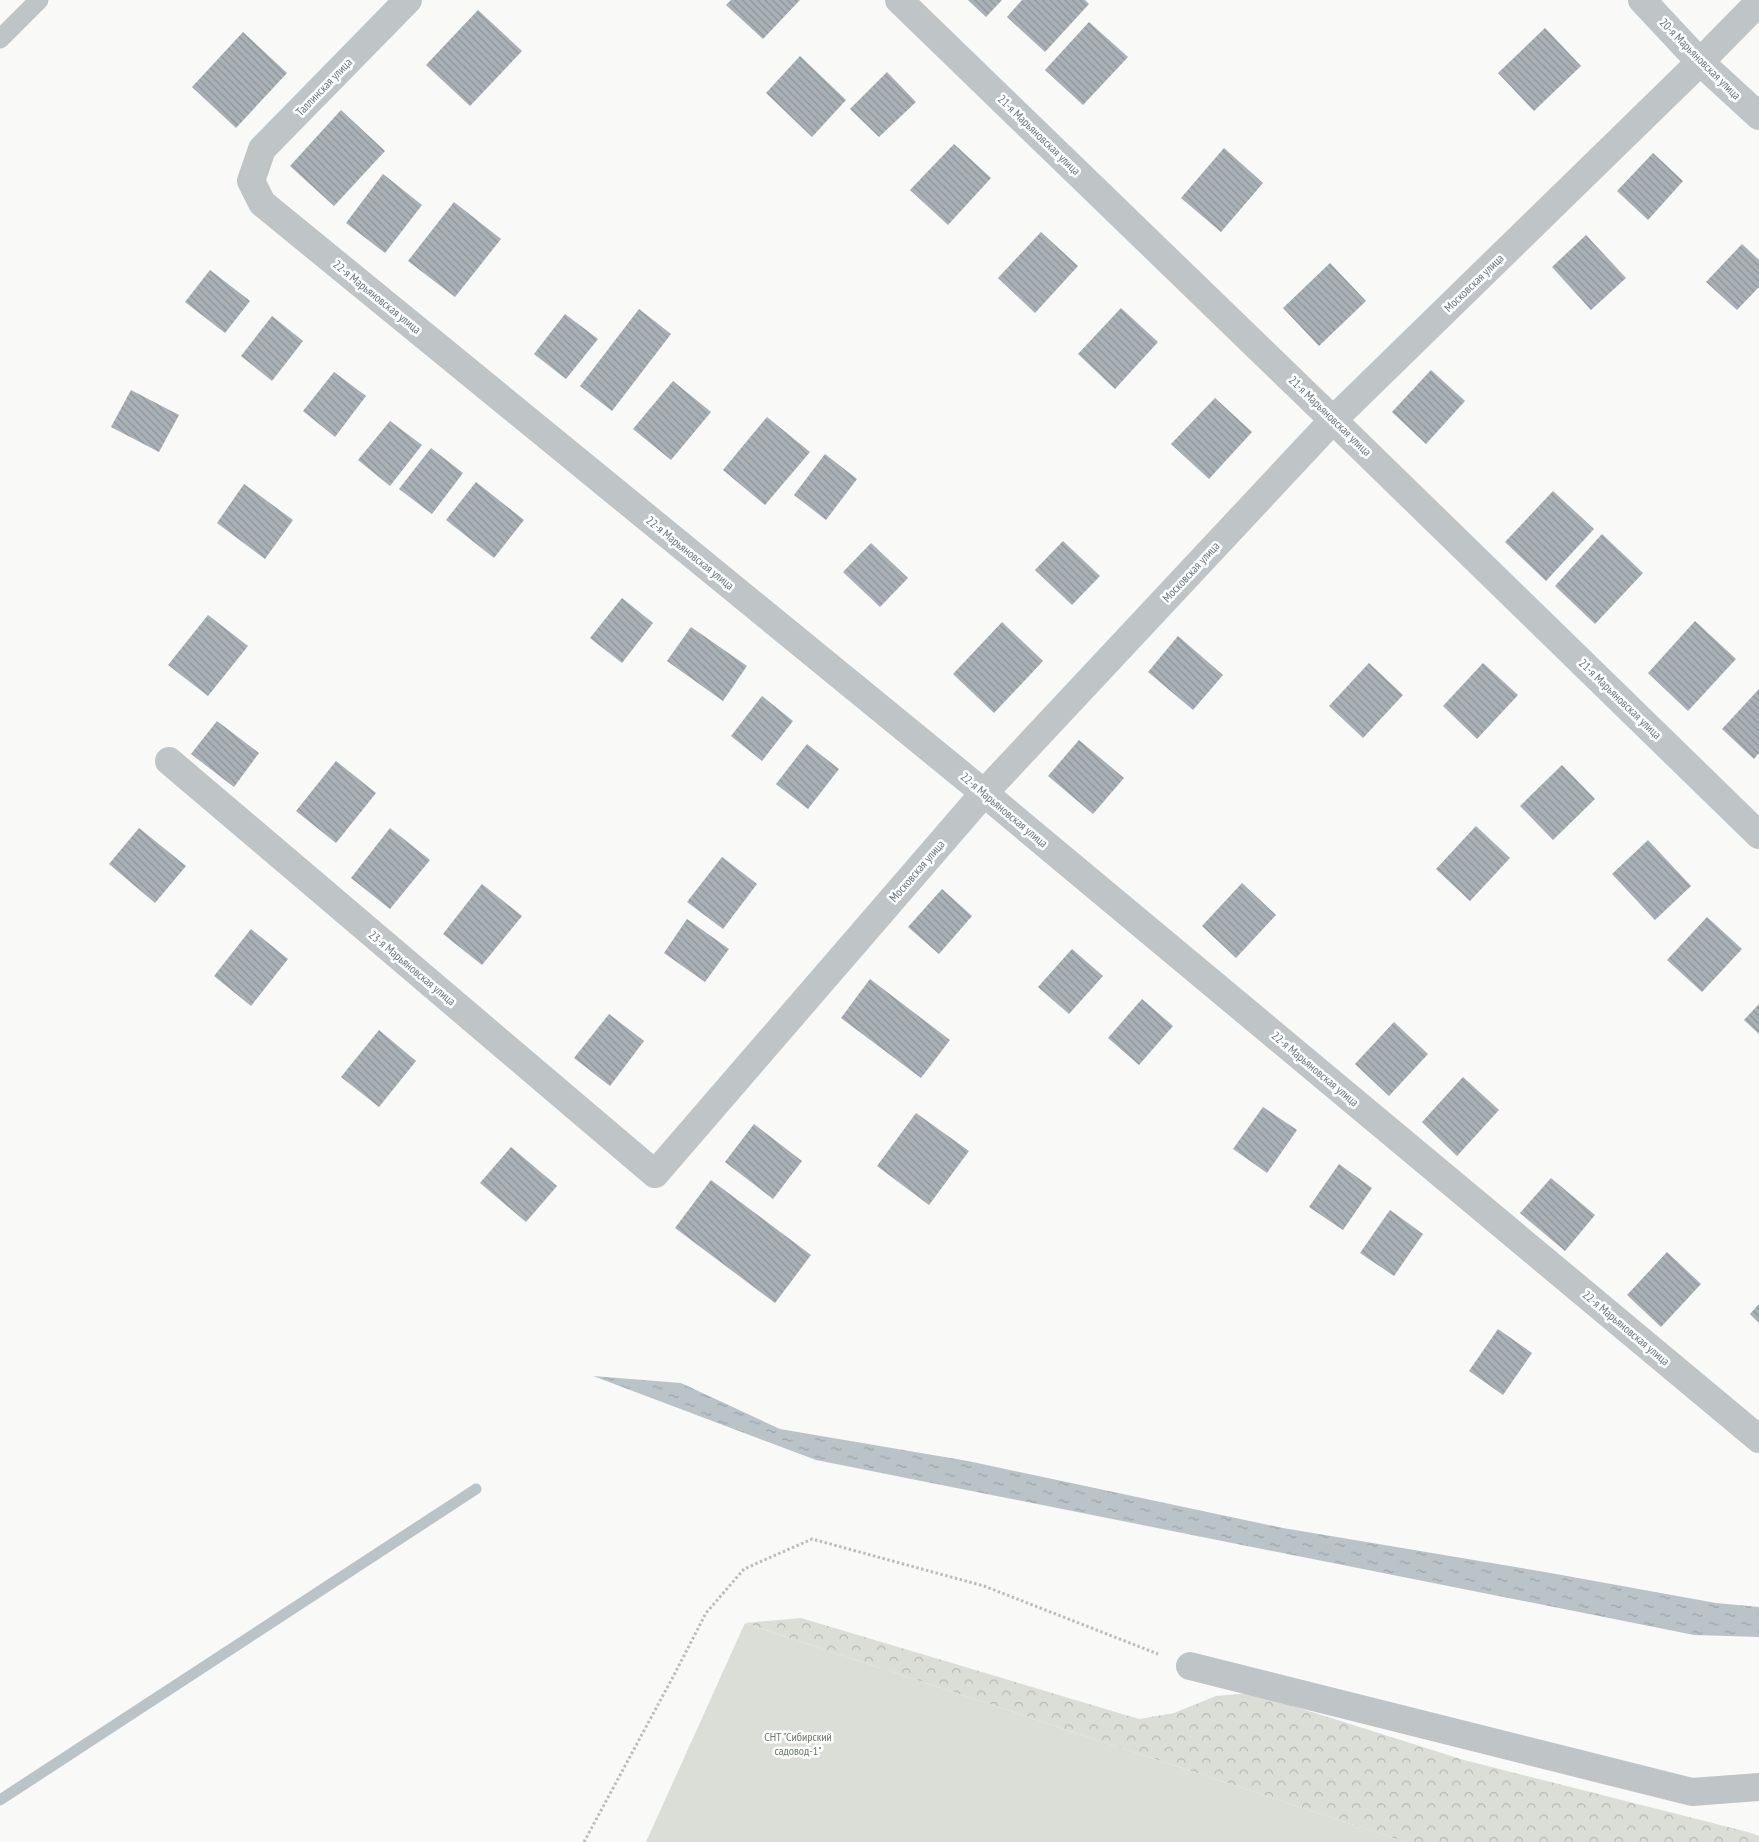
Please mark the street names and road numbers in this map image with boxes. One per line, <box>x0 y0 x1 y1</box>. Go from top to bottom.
street label: 20-я Марьяновская улица <box>1657 15 1744 103</box>
street label: Таллинская улица <box>292 54 355 119</box>
street label: 21-я Марьяновская улица <box>995 91 1084 178</box>
street label: Московская улица <box>1441 250 1507 315</box>
street label: 22-я Марьяновская улица <box>330 256 425 337</box>
street label: 21-я Марьяновская улица <box>1286 372 1375 459</box>
street label: 22-я Марьяновская улица <box>643 512 738 593</box>
street label: Московская улица <box>1159 538 1223 605</box>
street label: 21-я Марьяновская улица <box>1576 655 1665 742</box>
street label: 22-я Марьяновская улица <box>958 769 1051 851</box>
street label: Московская улица <box>886 836 948 905</box>
street label: 23-я Марьяновская улица <box>366 927 459 1009</box>
street label: 22-я Марьяновская улица <box>1269 1028 1362 1110</box>
street label: 22-я Марьяновская улица <box>1580 1287 1673 1369</box>

